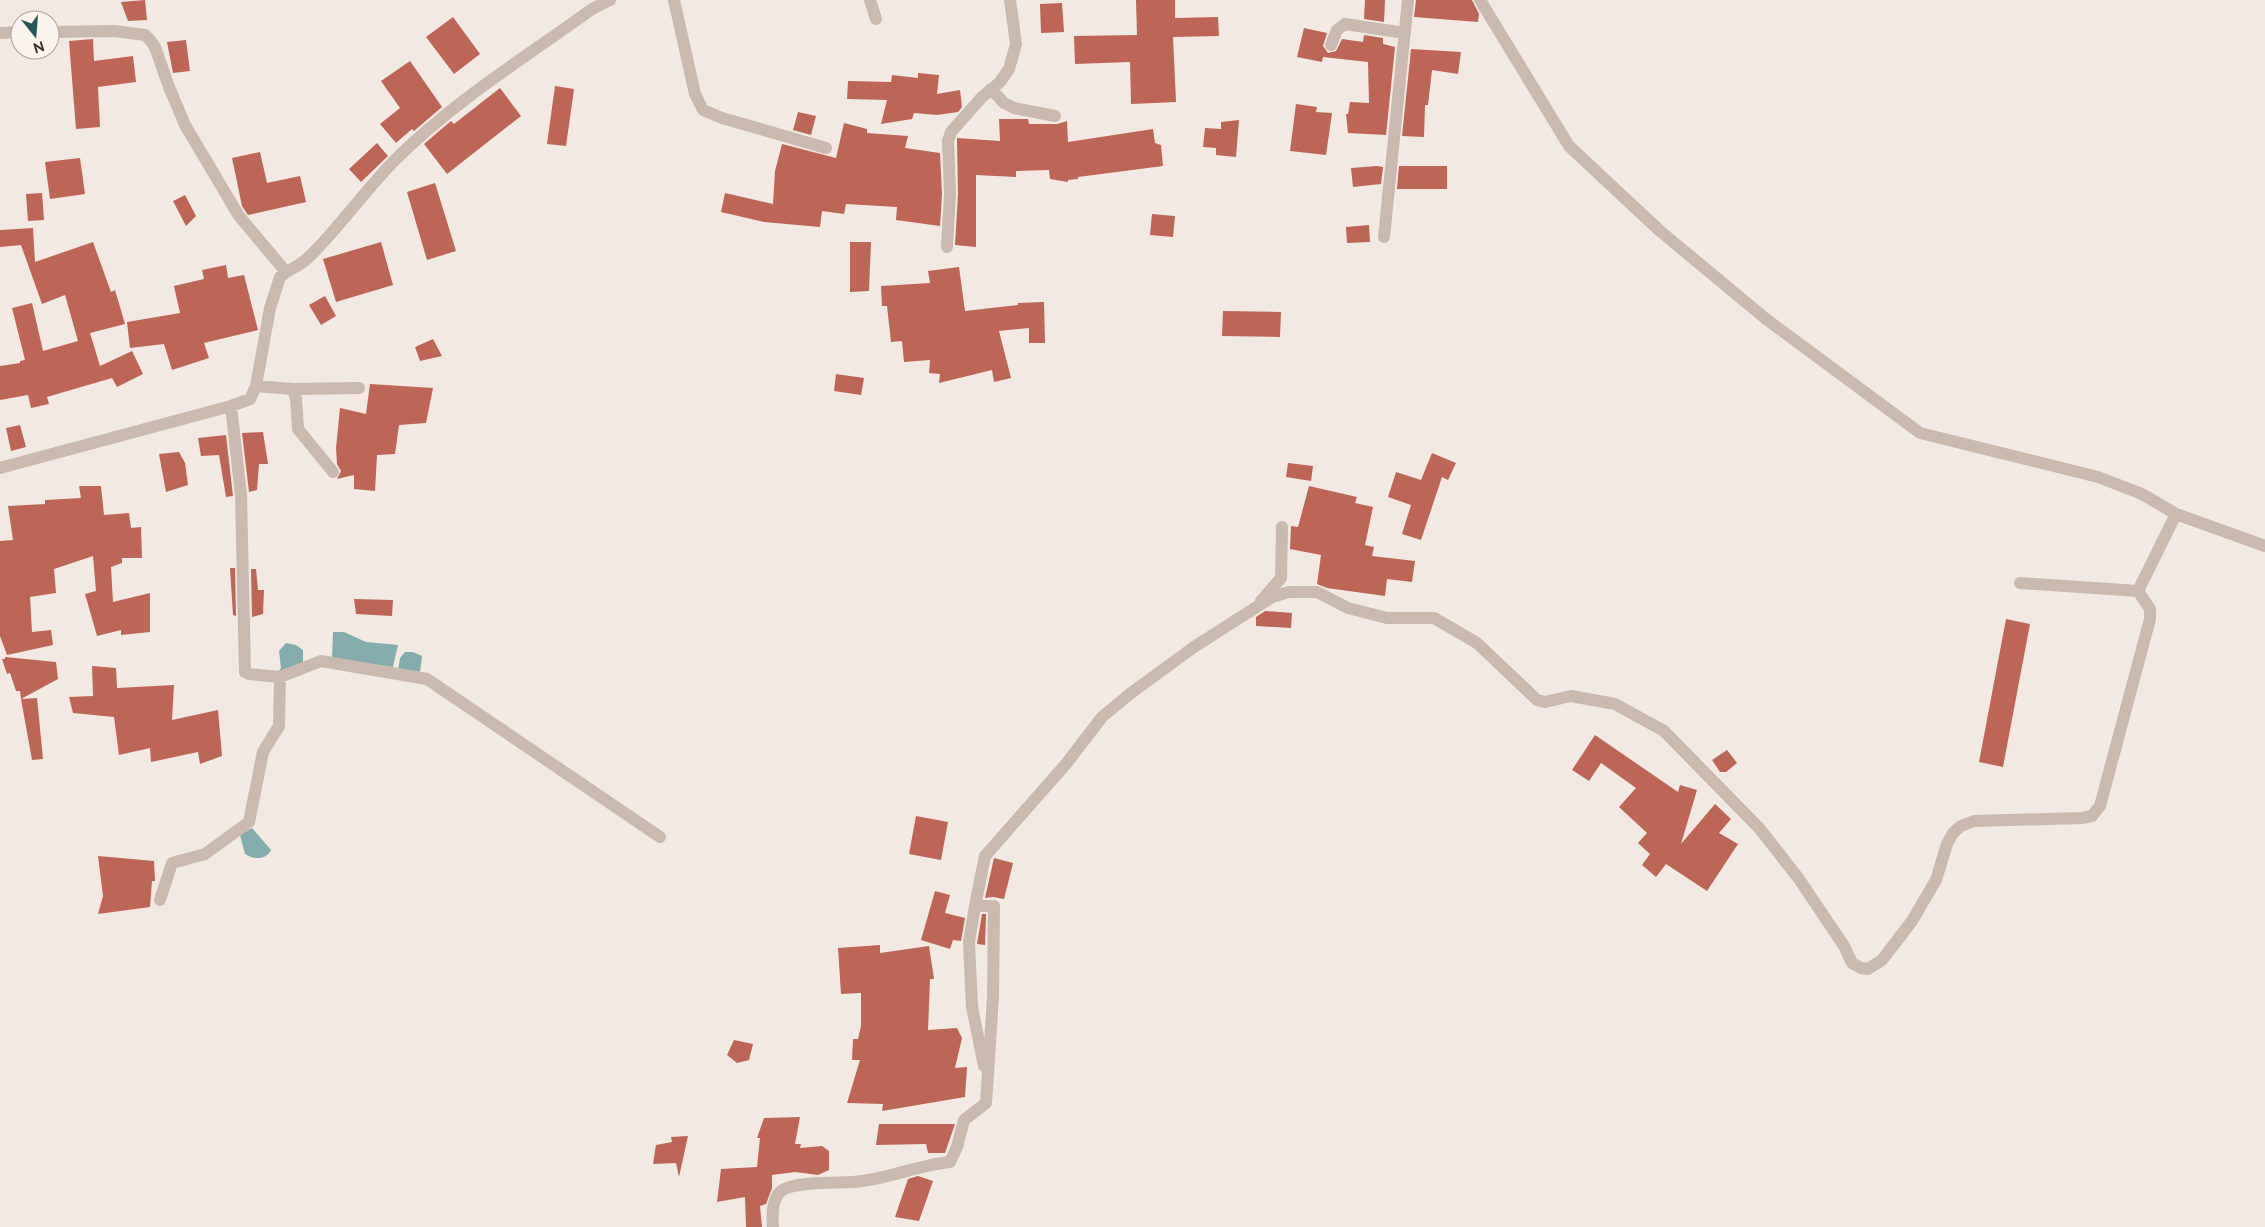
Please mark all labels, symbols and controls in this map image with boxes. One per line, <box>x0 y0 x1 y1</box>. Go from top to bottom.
north arrow <box>10 10 60 60</box>
text: N <box>31 38 46 57</box>

